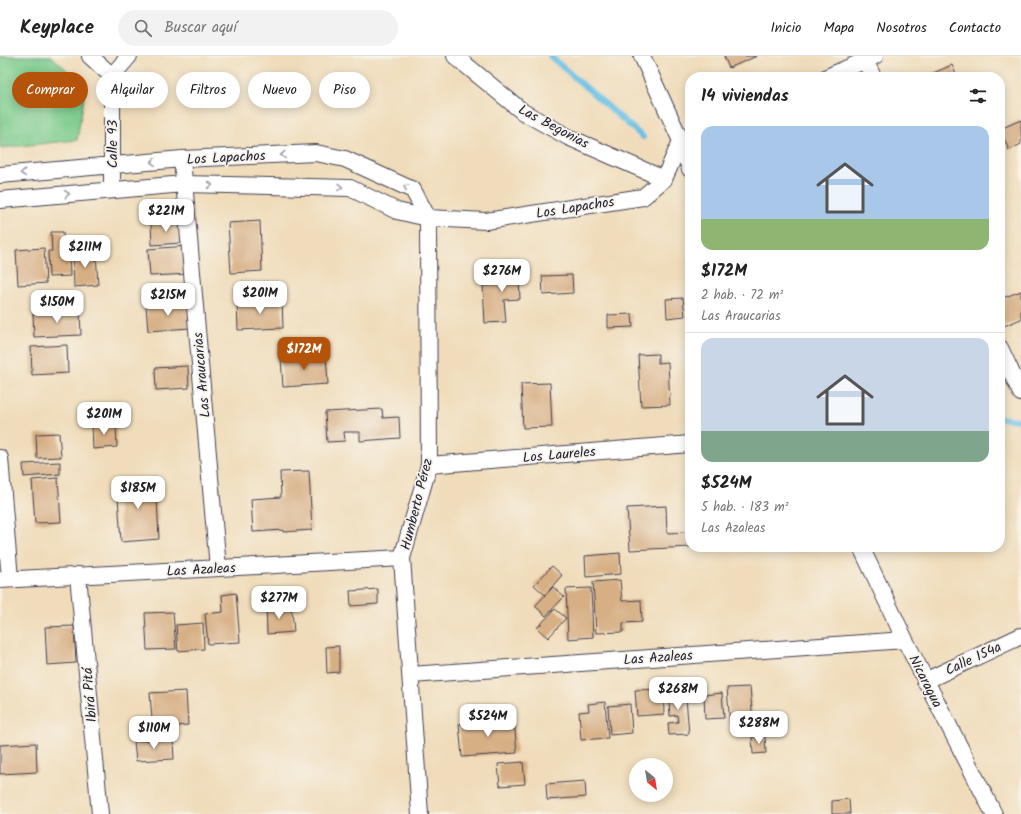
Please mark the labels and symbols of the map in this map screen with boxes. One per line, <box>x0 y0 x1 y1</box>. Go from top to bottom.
street label: Las Begonias <box>514 99 593 155</box>
street label: Calle 93 <box>102 120 124 168</box>
street label: Los Lapachos <box>186 145 266 171</box>
one-way arrow <box>280 150 286 159</box>
one-way arrow <box>150 157 156 166</box>
one-way arrow <box>20 168 26 177</box>
one-way arrow <box>207 181 213 189</box>
one-way arrow <box>337 183 343 192</box>
one-way arrow <box>402 184 410 192</box>
one-way arrow <box>64 190 70 199</box>
street label: Los Lapachos <box>534 191 616 225</box>
pin: $221M <box>138 199 194 233</box>
pin: $211M <box>57 235 113 269</box>
pin: $276M <box>474 259 530 293</box>
pin: $201M <box>232 281 288 315</box>
pin: $215M <box>140 283 196 317</box>
pin: $150M <box>29 290 85 324</box>
street label: Las Araucarias <box>187 331 217 418</box>
pin: $172M <box>276 337 332 371</box>
pin: $201M <box>76 402 132 436</box>
street label: Los Laureles <box>522 441 597 469</box>
street label: Humberto Pérez <box>395 456 439 552</box>
pin: $185M <box>110 476 166 510</box>
street label: Las Azaleas <box>166 557 236 583</box>
pin: $277M <box>251 586 307 620</box>
street label: Calle 154a <box>942 636 1005 682</box>
street label: Las Azaleas <box>623 645 693 671</box>
street label: Nicaragua <box>902 651 948 712</box>
street label: Ibirá Pitá <box>77 665 103 723</box>
pin: $268M <box>650 677 706 711</box>
pin: $524M <box>460 704 516 738</box>
pin: $288M <box>731 711 787 745</box>
pin: $110M <box>126 716 182 750</box>
north arrow <box>629 758 673 802</box>

